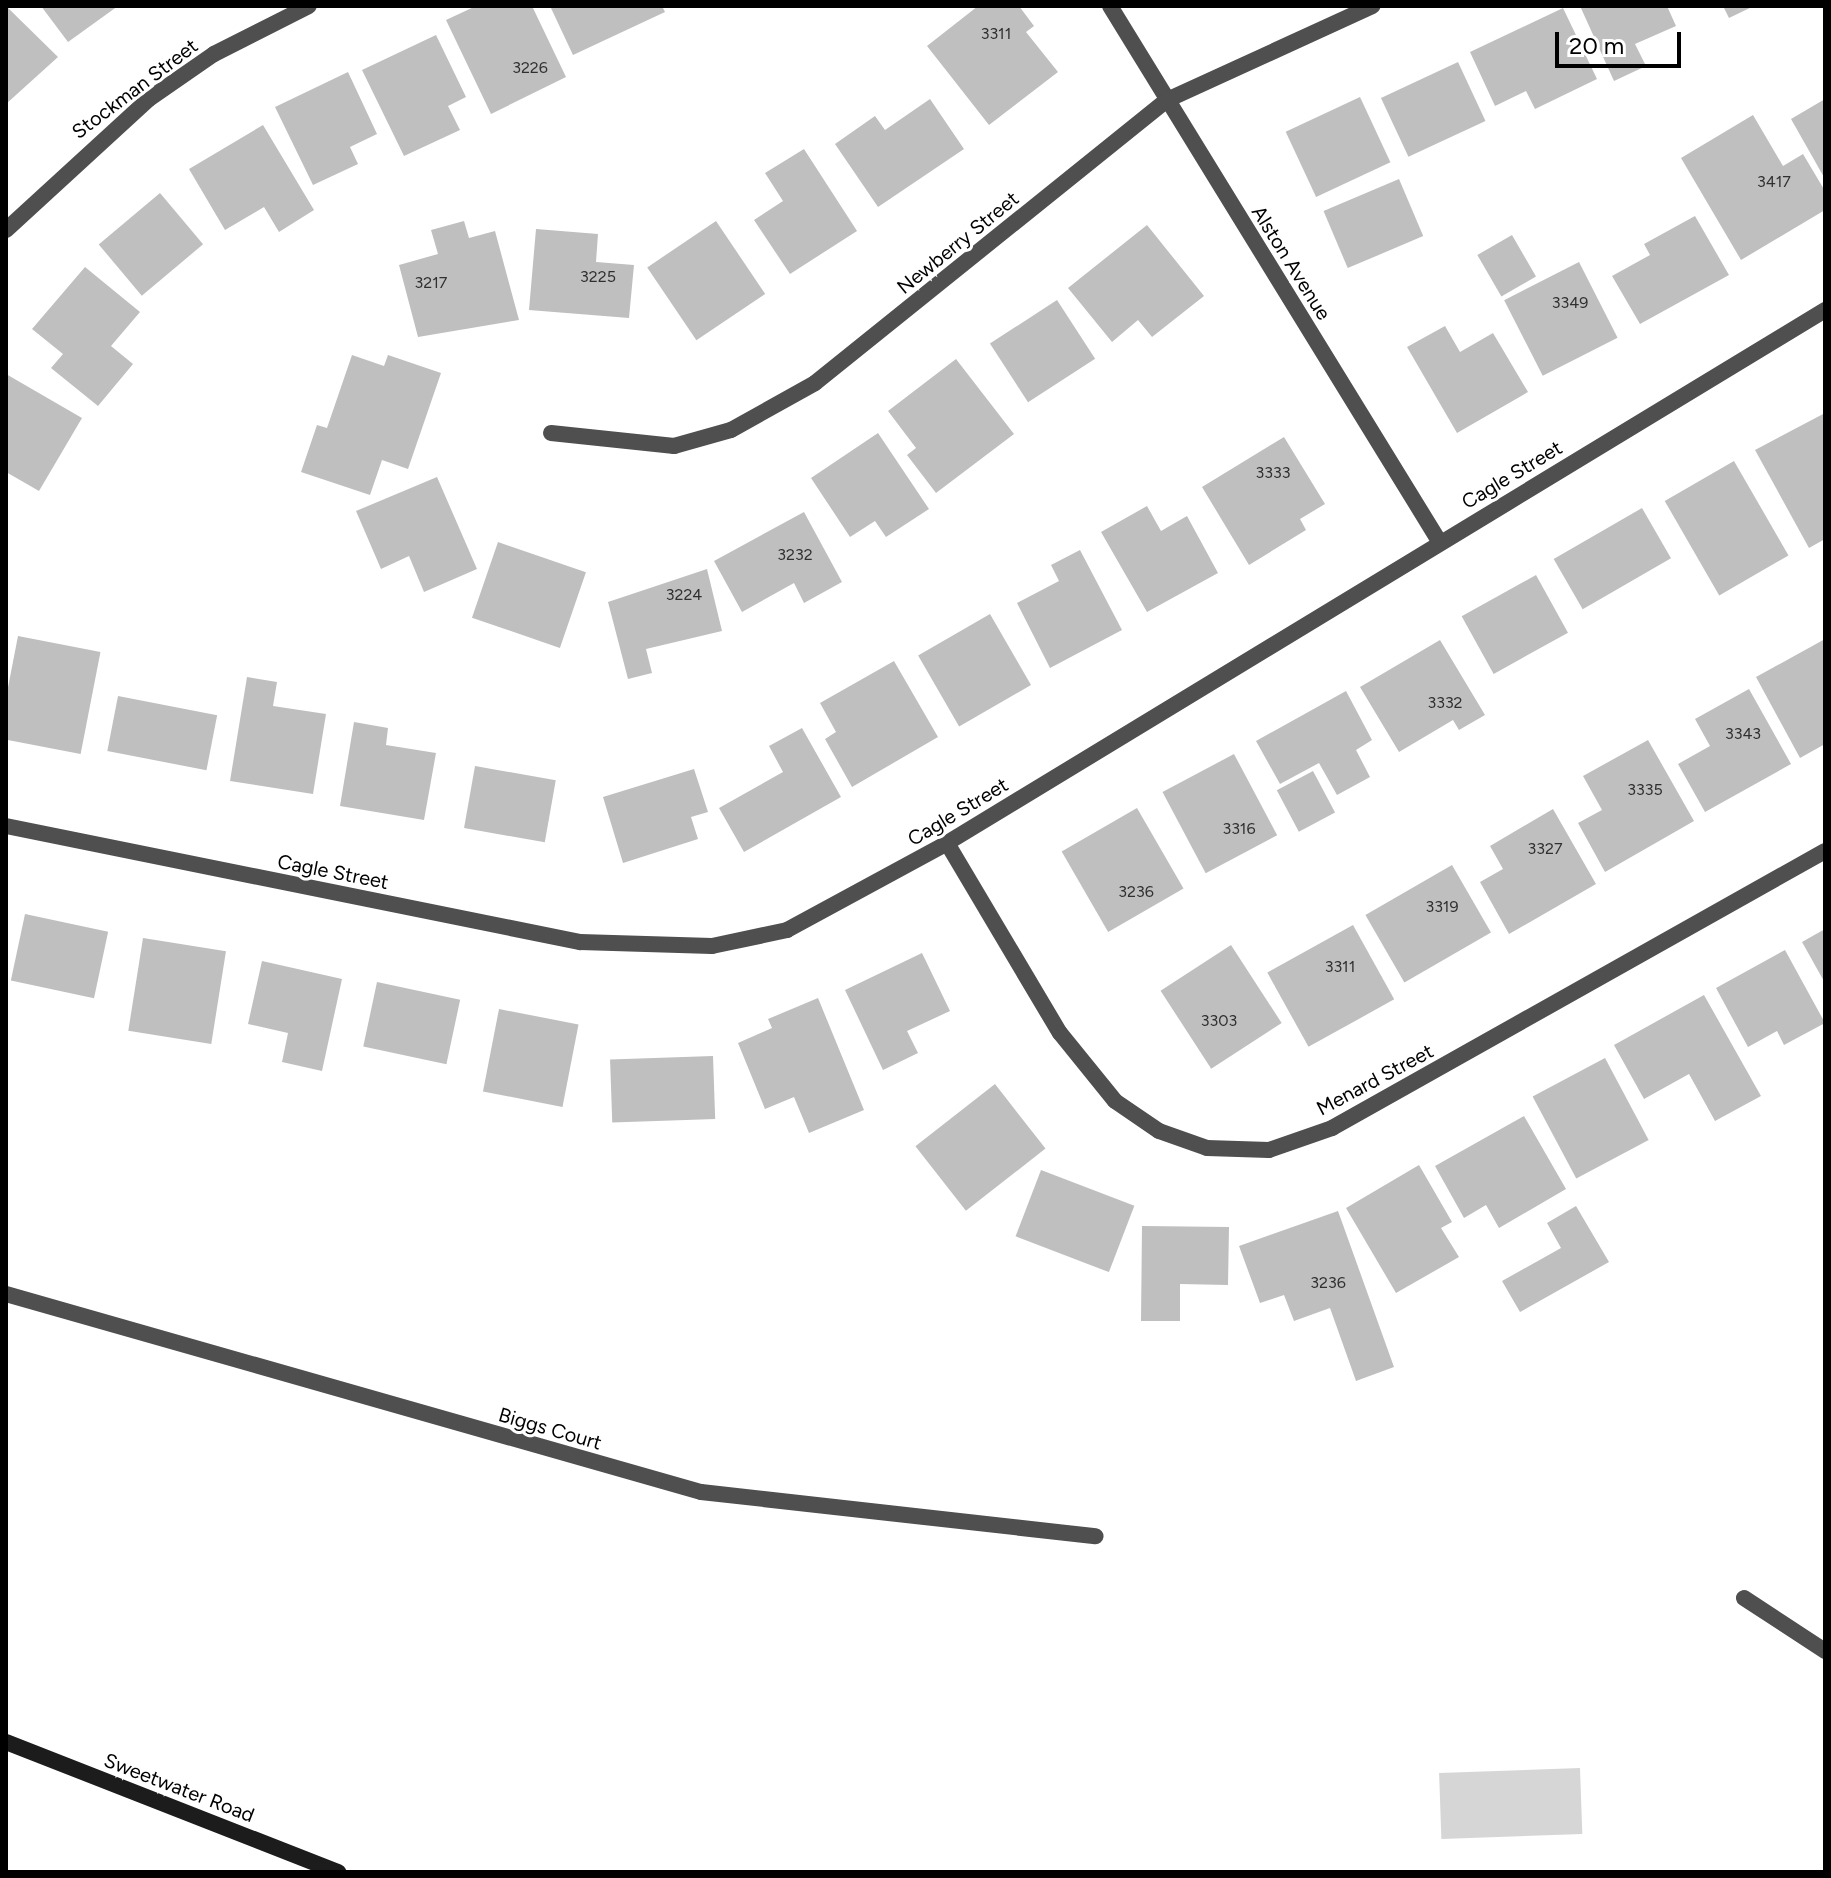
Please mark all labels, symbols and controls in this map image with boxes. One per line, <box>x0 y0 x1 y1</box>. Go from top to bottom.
scale bar <box>1559 16 1685 66</box>
house number: 3311 <box>981 24 1011 44</box>
text: 20 m <box>1569 31 1624 60</box>
street label: Stockman Street <box>67 34 203 144</box>
house number: 3226 <box>512 58 548 78</box>
house number: 3417 <box>1757 172 1791 192</box>
street label: Newberry Street <box>892 187 1024 299</box>
street label: Alston Avenue <box>1246 201 1336 325</box>
house number: 3225 <box>580 267 616 287</box>
house number: 3217 <box>415 273 447 293</box>
house number: 3349 <box>1552 293 1588 313</box>
street label: Cagle Street <box>1458 436 1566 514</box>
house number: 3333 <box>1256 463 1290 483</box>
house number: 3232 <box>777 545 813 565</box>
house number: 3224 <box>666 585 702 605</box>
house number: 3332 <box>1427 693 1463 713</box>
house number: 3343 <box>1725 724 1761 744</box>
street label: Cagle Street <box>904 773 1012 851</box>
house number: 3335 <box>1627 780 1663 800</box>
house number: 3316 <box>1222 819 1256 839</box>
house number: 3327 <box>1528 839 1562 859</box>
street label: Cagle Street <box>275 849 391 895</box>
house number: 3236 <box>1118 882 1154 902</box>
house number: 3319 <box>1425 897 1459 917</box>
house number: 3311 <box>1325 957 1355 977</box>
house number: 3303 <box>1201 1011 1237 1031</box>
street label: Menard Street <box>1313 1039 1437 1121</box>
house number: 3236 <box>1310 1273 1346 1293</box>
street label: Biggs Court <box>496 1403 604 1455</box>
street label: Sweetwater Road <box>101 1748 257 1828</box>

